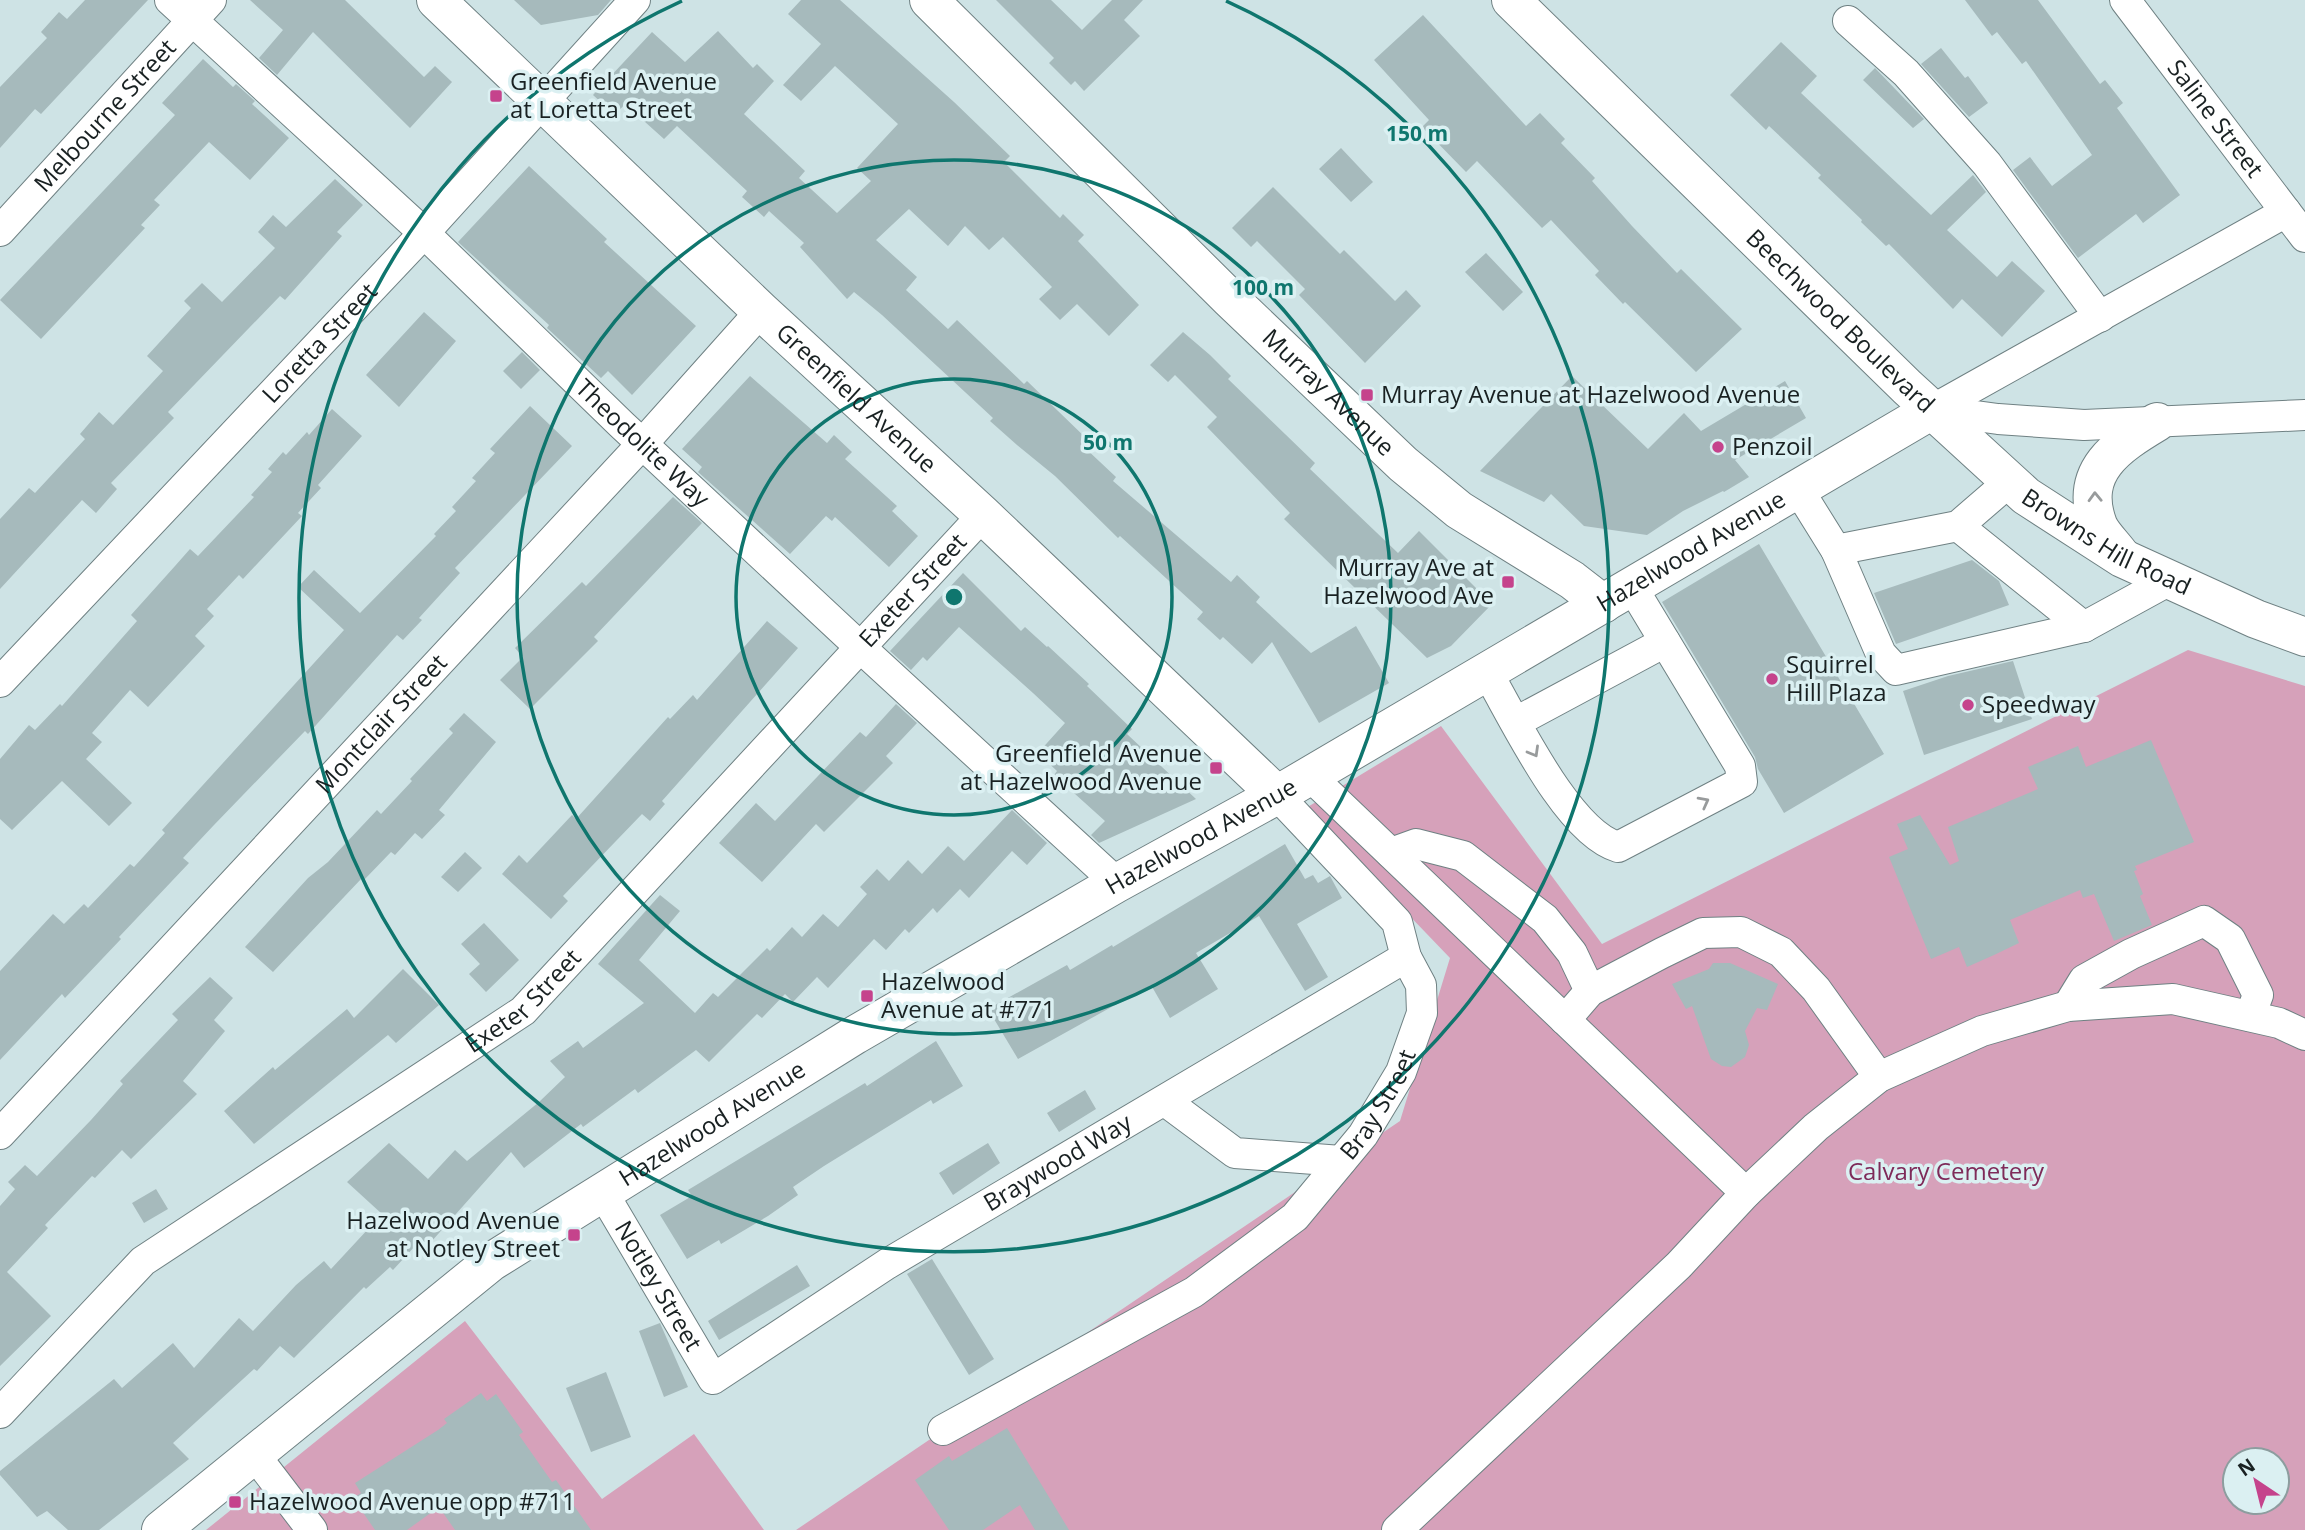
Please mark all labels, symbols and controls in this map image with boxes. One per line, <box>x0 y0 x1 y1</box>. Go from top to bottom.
street label: Melbourne Street <box>26 31 182 198</box>
street label: Saline Street <box>2161 52 2272 184</box>
place label: Greenfield Avenue at Loretta Street <box>510 64 717 125</box>
marker: Greenfield Avenue at Loretta Street <box>488 88 504 104</box>
text: 150 m <box>1386 119 1448 147</box>
street label: Beechwood Boulevard <box>1740 221 1943 420</box>
text: 100 m <box>1232 273 1294 301</box>
street label: Loretta Street <box>254 275 384 409</box>
street label: Greenfield Avenue <box>770 315 945 480</box>
street label: Murray Avenue <box>1256 321 1403 463</box>
street label: Theodolite Way <box>569 371 718 514</box>
place label: Murray Avenue at Hazelwood Avenue <box>1381 377 1800 410</box>
marker: Murray Avenue at Hazelwood Avenue <box>1359 387 1375 403</box>
text: 50 m <box>1083 428 1133 456</box>
place label: Penzoil <box>1732 429 1812 462</box>
marker: Penzoil <box>1710 439 1726 455</box>
street label: Browns Hill Road <box>2016 480 2197 602</box>
street label: Hazelwood Avenue <box>1590 482 1791 619</box>
one-way arrow <box>2088 491 2103 502</box>
street label: Exeter Street <box>851 525 973 654</box>
place label: Murray Ave at Hazelwood Ave <box>1323 550 1494 611</box>
marker: Murray Ave at Hazelwood Ave <box>1500 574 1516 590</box>
centre of rings <box>942 585 966 609</box>
street label: Montclair Street <box>307 646 454 800</box>
place label: Squirrel Hill Plaza <box>1786 647 1887 708</box>
marker: Squirrel Hill Plaza <box>1764 671 1780 687</box>
place label: Speedway <box>1982 687 2096 720</box>
marker: Speedway <box>1960 697 1976 713</box>
place label: Greenfield Avenue at Hazelwood Avenue <box>960 736 1202 797</box>
one-way arrow <box>1526 745 1539 758</box>
marker: Greenfield Avenue at Hazelwood Avenue <box>1208 760 1224 776</box>
street label: Hazelwood Avenue <box>1099 769 1302 901</box>
one-way arrow <box>1697 797 1709 810</box>
street label: Exeter Street <box>458 941 588 1060</box>
place label: Hazelwood Avenue at #771 <box>881 964 1056 1025</box>
marker: Hazelwood Avenue at #771 <box>859 988 875 1004</box>
street label: Bray Street <box>1331 1045 1423 1166</box>
street label: Hazelwood Avenue <box>612 1052 811 1193</box>
street label: Braywood Way <box>977 1105 1138 1218</box>
park label: Calvary Cemetery <box>1848 1154 2045 1187</box>
place label: Hazelwood Avenue at Notley Street <box>346 1203 560 1264</box>
street label: Notley Street <box>608 1214 711 1356</box>
marker: Hazelwood Avenue at Notley Street <box>566 1227 582 1243</box>
north arrow <box>2221 1446 2291 1516</box>
text: N <box>2232 1452 2260 1482</box>
place label: Hazelwood Avenue opp #711 <box>249 1484 576 1517</box>
marker: Hazelwood Avenue opp #711 <box>227 1494 243 1510</box>

